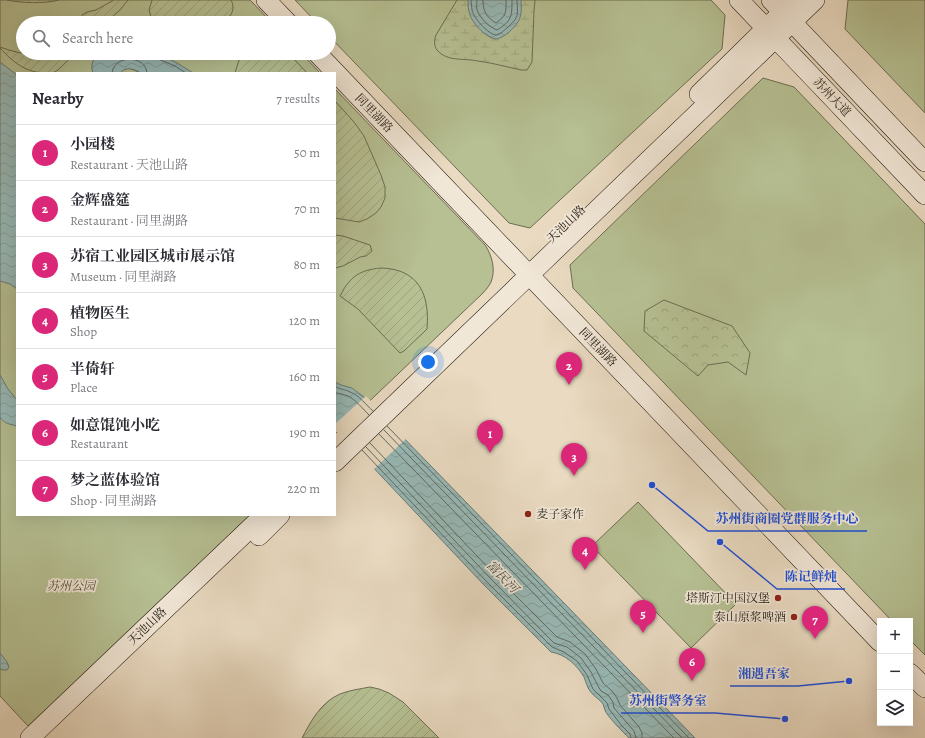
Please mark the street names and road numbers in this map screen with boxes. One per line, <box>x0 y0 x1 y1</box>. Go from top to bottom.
street label: 苏州大道 <box>810 74 854 120</box>
street label: 同里湖路 <box>352 90 396 136</box>
street label: 天池山路 <box>543 202 589 246</box>
street label: 同里湖路 <box>576 324 620 370</box>
street label: 天池山路 <box>124 604 170 648</box>

